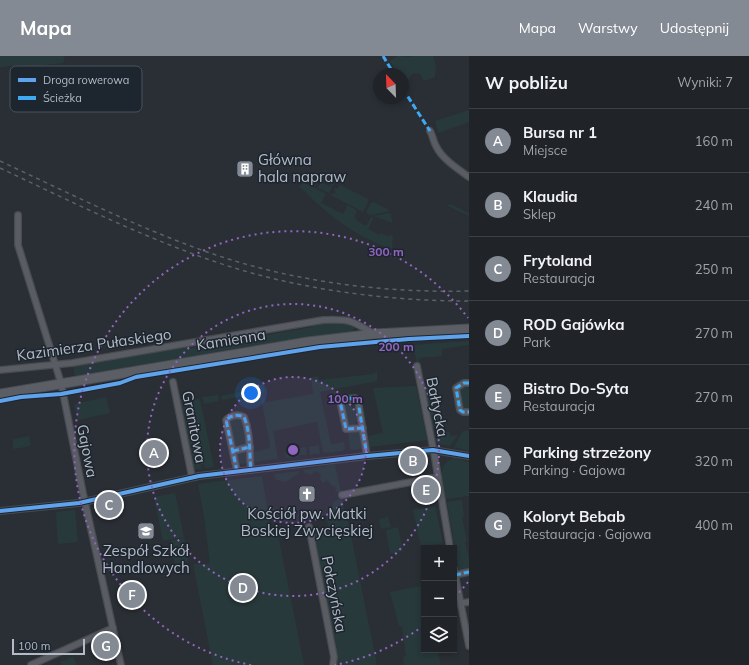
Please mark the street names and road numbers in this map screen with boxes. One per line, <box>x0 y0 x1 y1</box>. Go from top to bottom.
street label: Kazimierza Pułaskiego <box>15 324 173 365</box>
street label: Kamienna <box>195 325 267 354</box>
street label: Bałtycka <box>422 375 453 438</box>
street label: Granitowa <box>178 389 211 465</box>
street label: Gajowa <box>73 423 102 479</box>
street label: Połczyńska <box>318 554 351 634</box>

